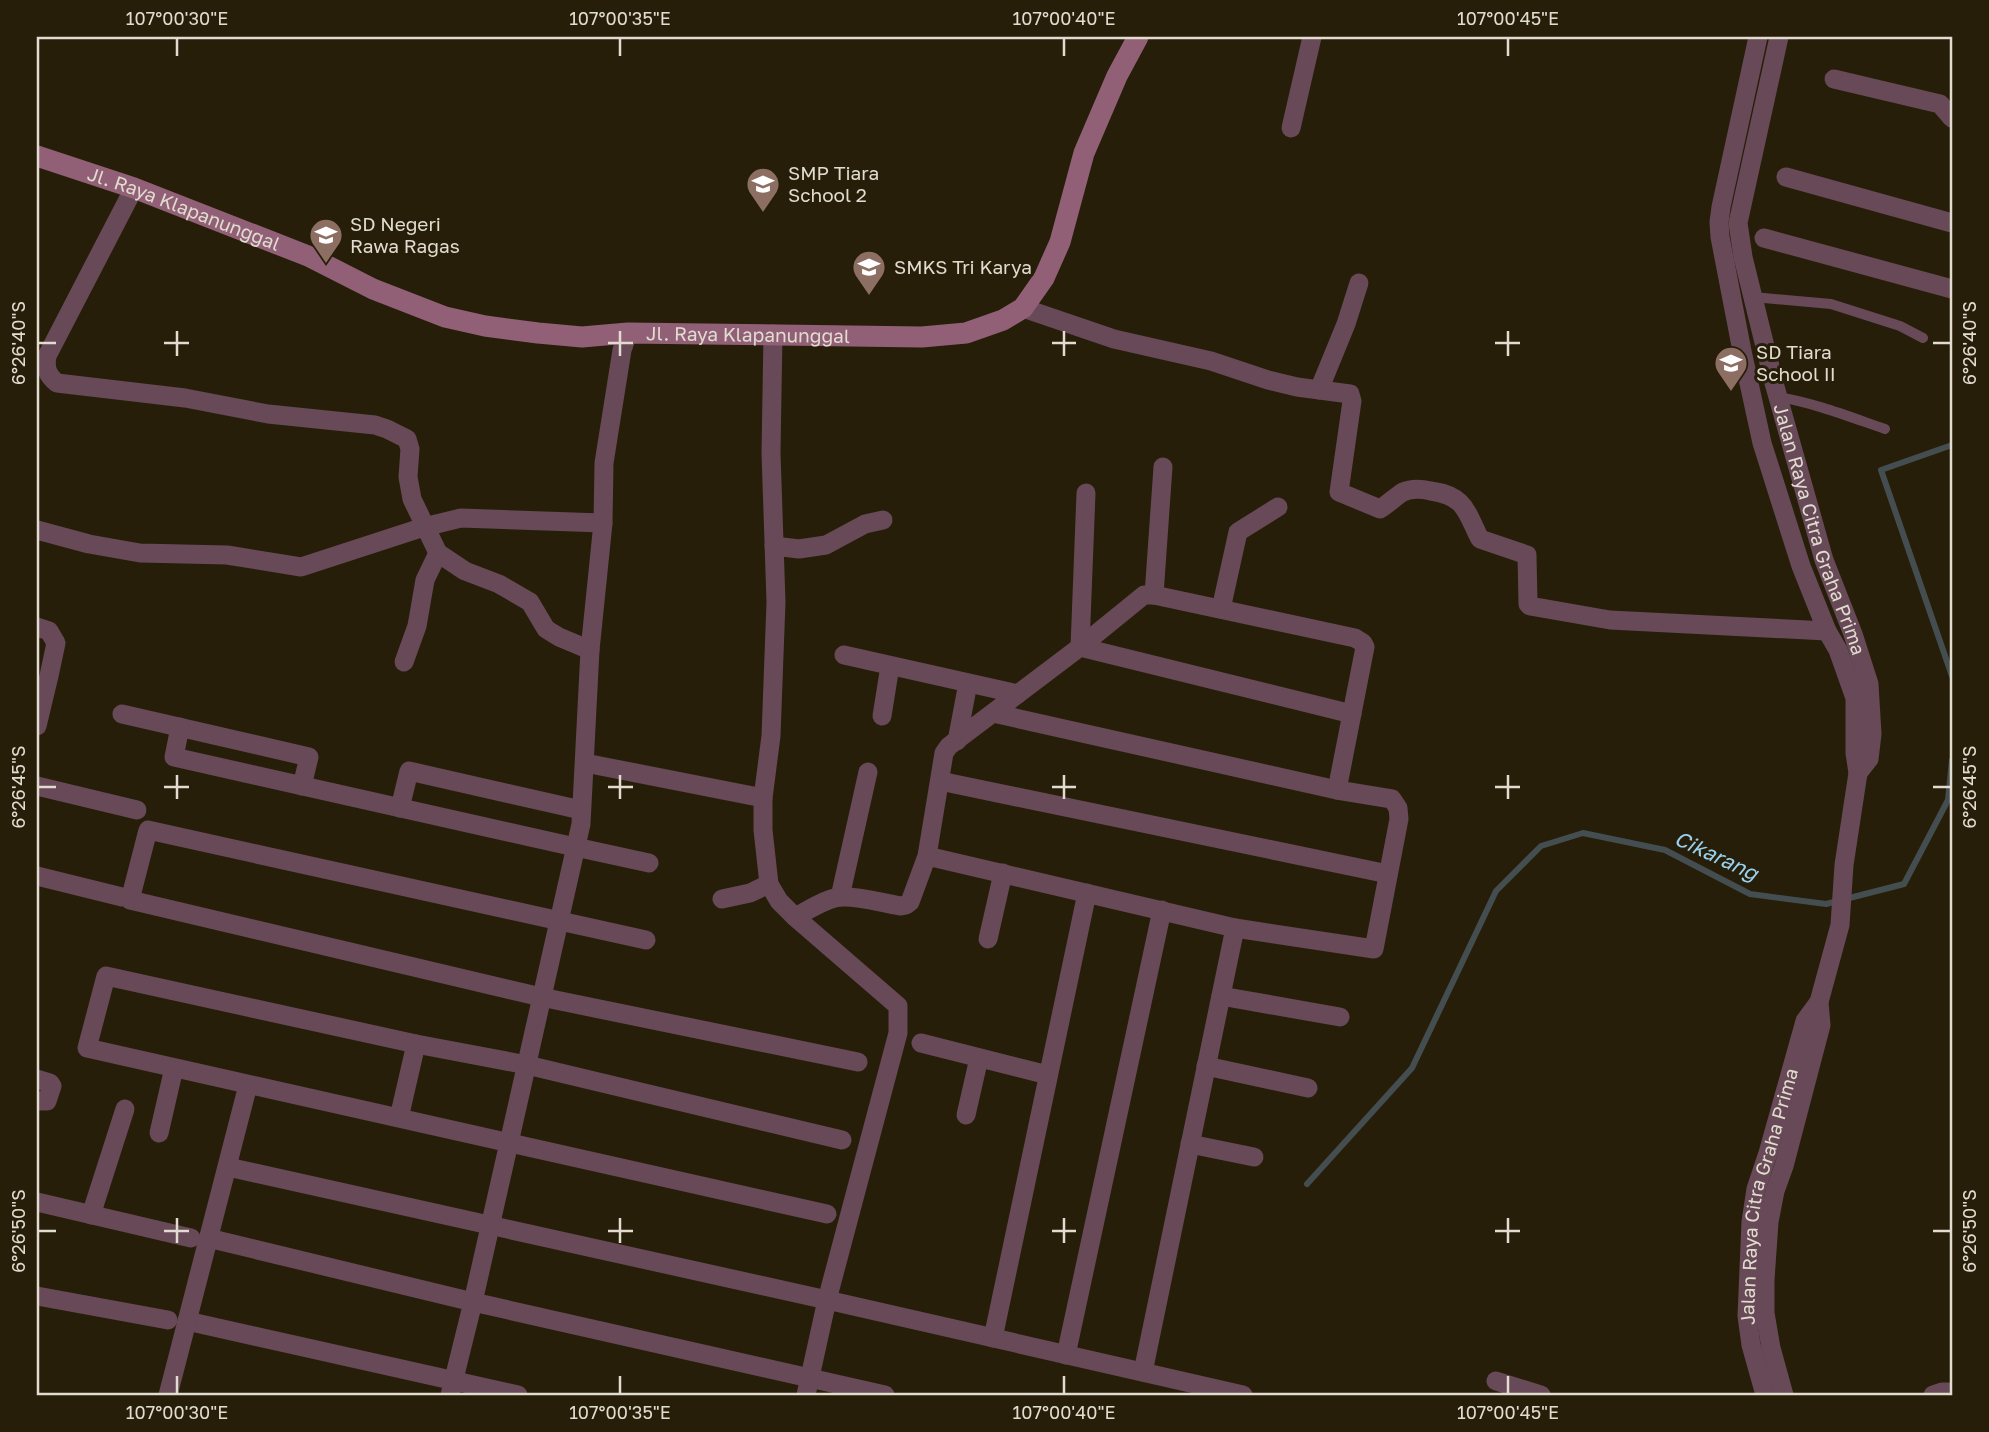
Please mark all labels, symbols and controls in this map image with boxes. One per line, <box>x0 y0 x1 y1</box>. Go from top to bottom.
text: 107°00'30"E <box>126 7 228 29</box>
text: 107°00'35"E <box>569 7 671 29</box>
text: 107°00'40"E <box>1013 7 1115 29</box>
text: 107°00'45"E <box>1457 7 1559 29</box>
place label: SMP Tiara School 2 <box>788 161 879 206</box>
street label: Jl. Raya Klapanunggal <box>85 162 284 255</box>
school or university icon: SMP Tiara School 2 <box>744 165 782 214</box>
place label: SD Negeri Rawa Ragas <box>350 212 460 257</box>
school or university icon: SD Negeri Rawa Ragas <box>307 216 345 265</box>
school or university icon: SMKS Tri Karya <box>850 248 888 297</box>
place label: SMKS Tri Karya <box>894 255 1032 278</box>
text: 6°26'40"S <box>7 301 29 385</box>
text: 6°26'40"S <box>1958 301 1980 385</box>
street label: Jl. Raya Klapanunggal <box>646 321 850 347</box>
place label: SD Tiara School II <box>1756 340 1836 385</box>
school or university icon: SD Tiara School II <box>1712 344 1750 393</box>
street label: Jalan Raya Citra Graha Prima <box>1769 401 1871 658</box>
text: 6°26'45"S <box>7 745 29 829</box>
text: 6°26'45"S <box>1958 745 1980 829</box>
water label: Cikarang <box>1671 824 1764 887</box>
street label: Jalan Raya Citra Graha Prima <box>1735 1065 1802 1327</box>
text: 6°26'50"S <box>7 1189 29 1273</box>
text: 6°26'50"S <box>1958 1189 1980 1273</box>
text: 107°00'30"E <box>126 1401 228 1423</box>
text: 107°00'35"E <box>569 1401 671 1423</box>
text: 107°00'40"E <box>1013 1401 1115 1423</box>
text: 107°00'45"E <box>1457 1401 1559 1423</box>

